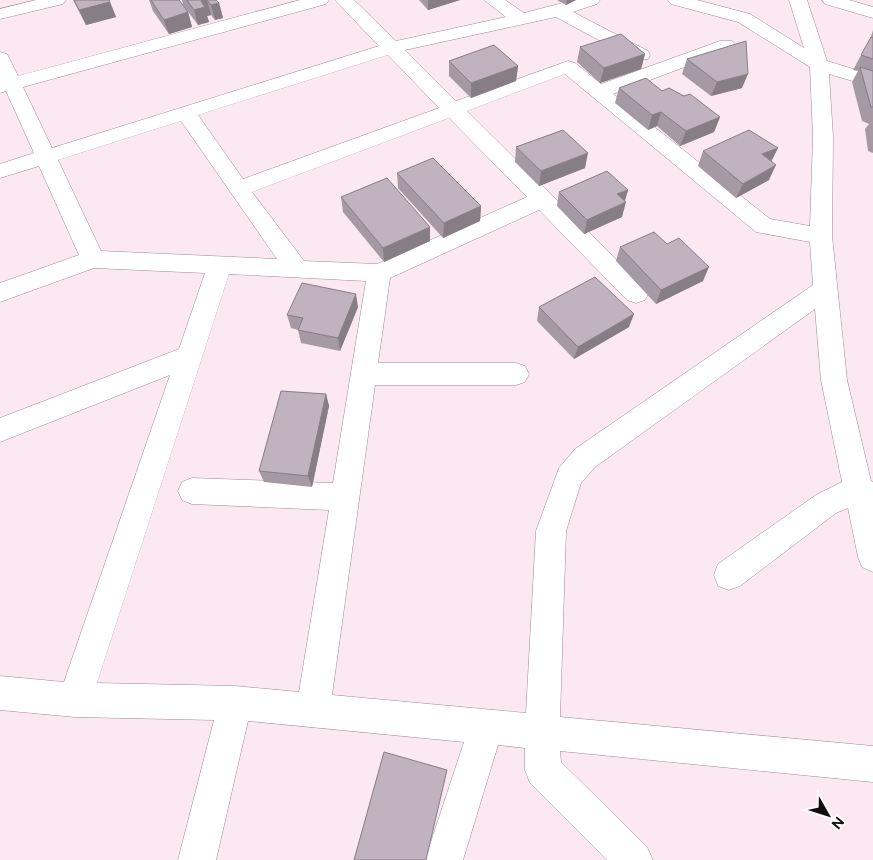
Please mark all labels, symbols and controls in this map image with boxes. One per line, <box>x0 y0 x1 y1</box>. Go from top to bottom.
north arrow <box>803 790 853 840</box>
text: N <box>828 813 848 832</box>

